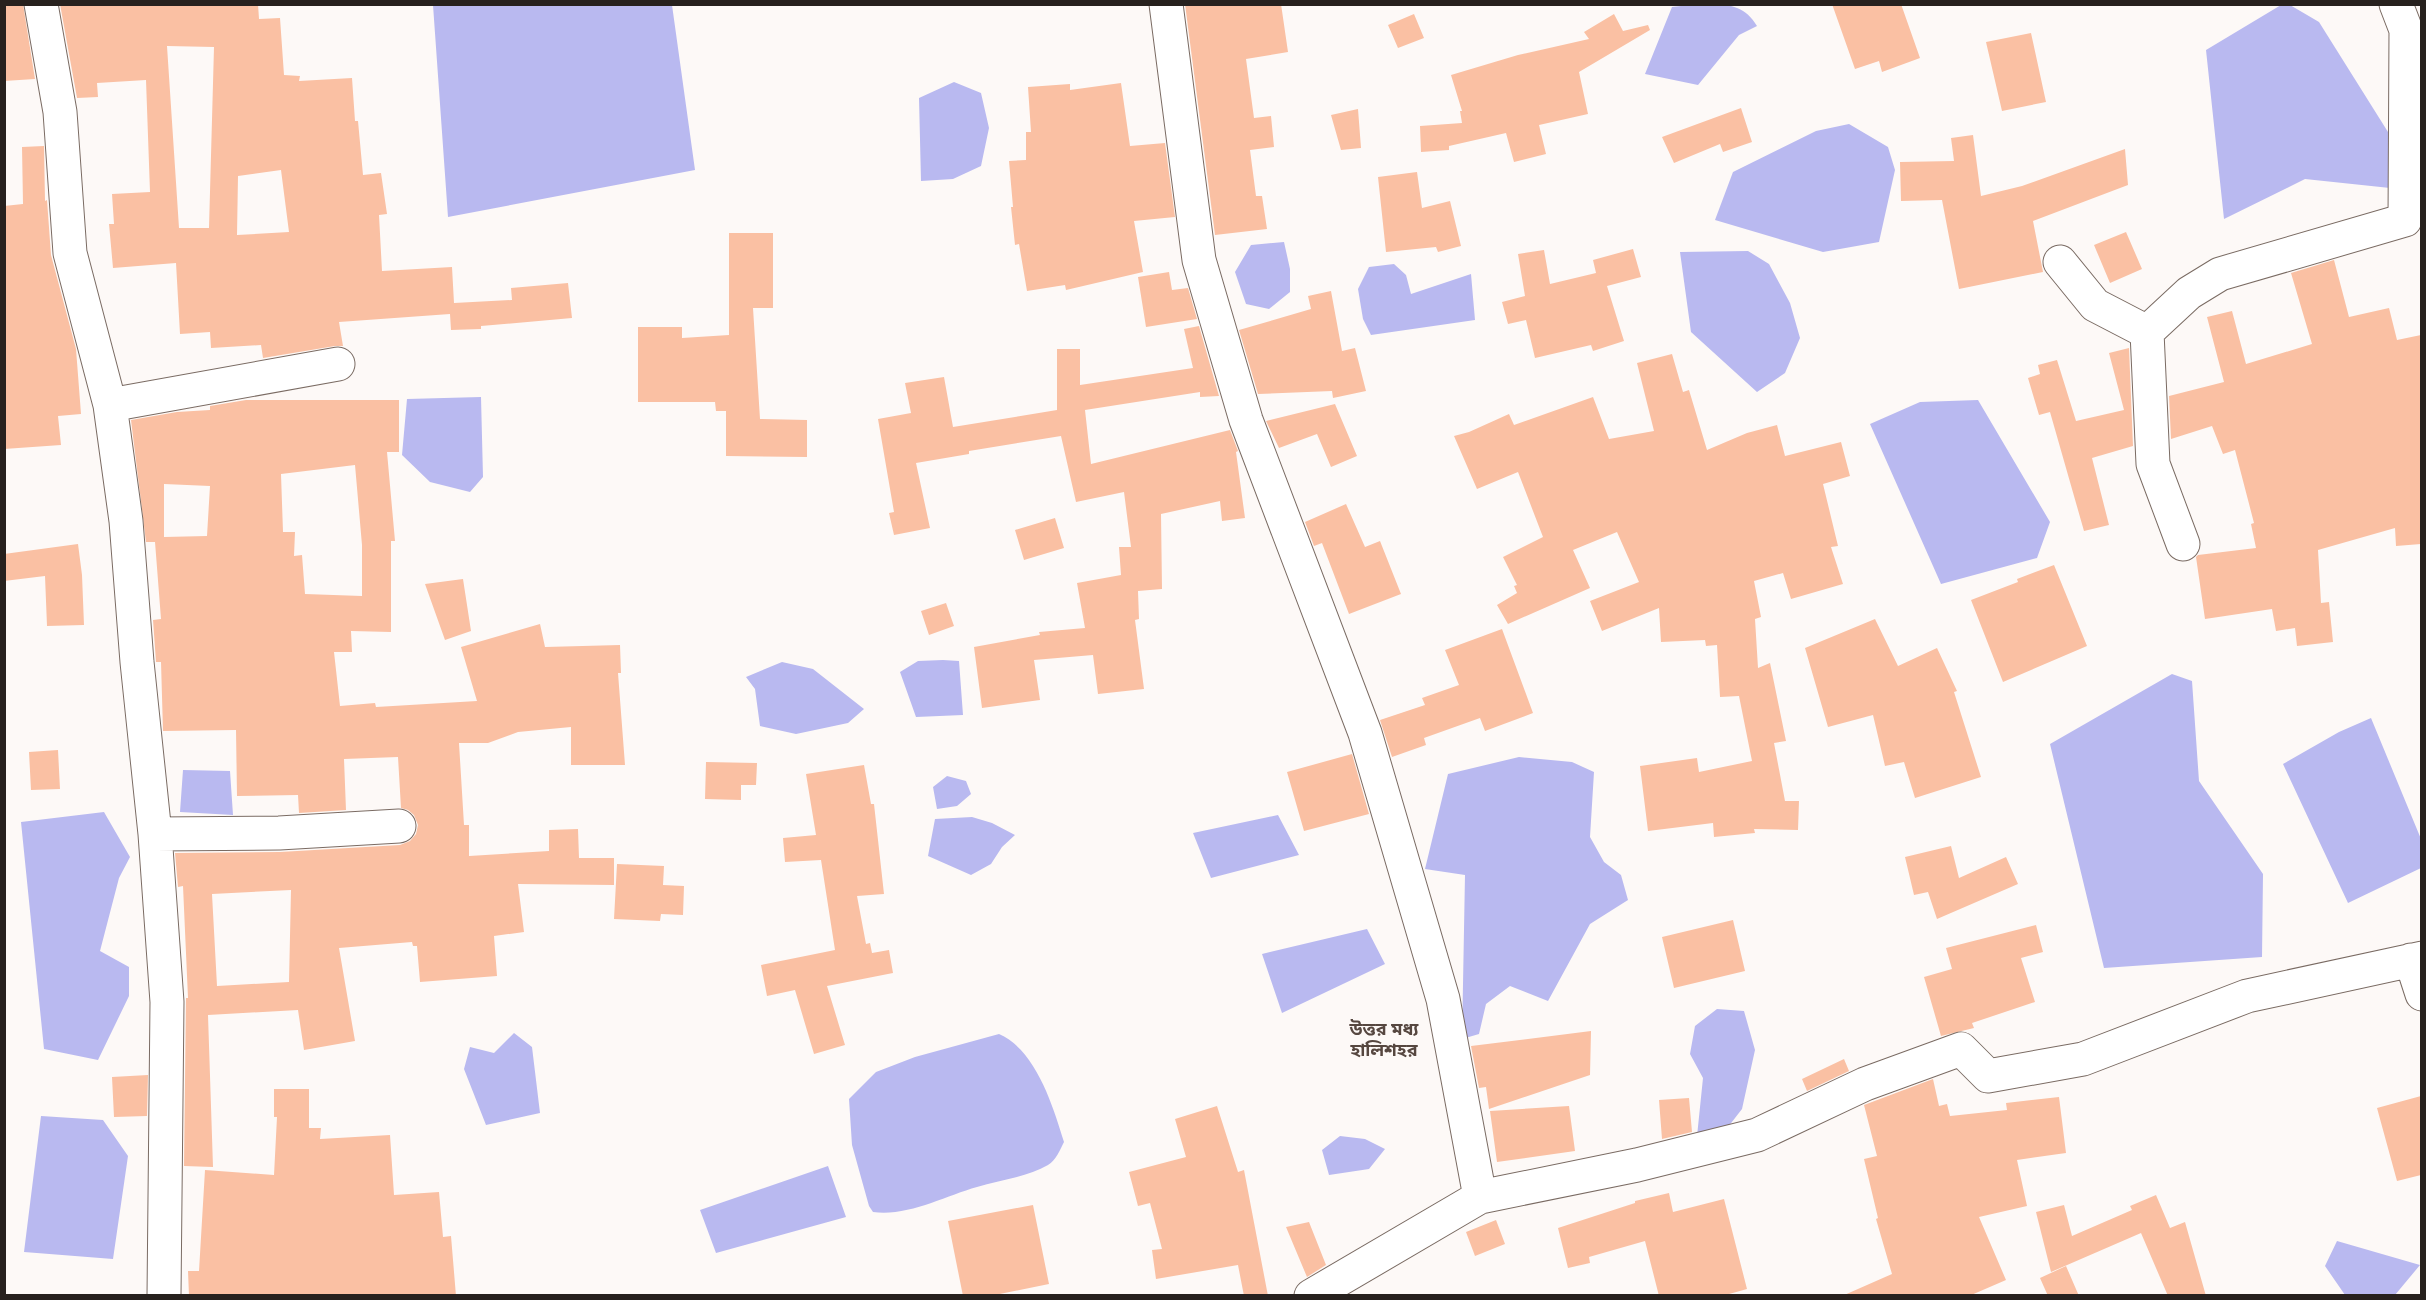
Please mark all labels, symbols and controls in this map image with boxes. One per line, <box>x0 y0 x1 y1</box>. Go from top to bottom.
district label: উত্তর মধ্য হালিশহর <box>1349 1016 1419 1061</box>

